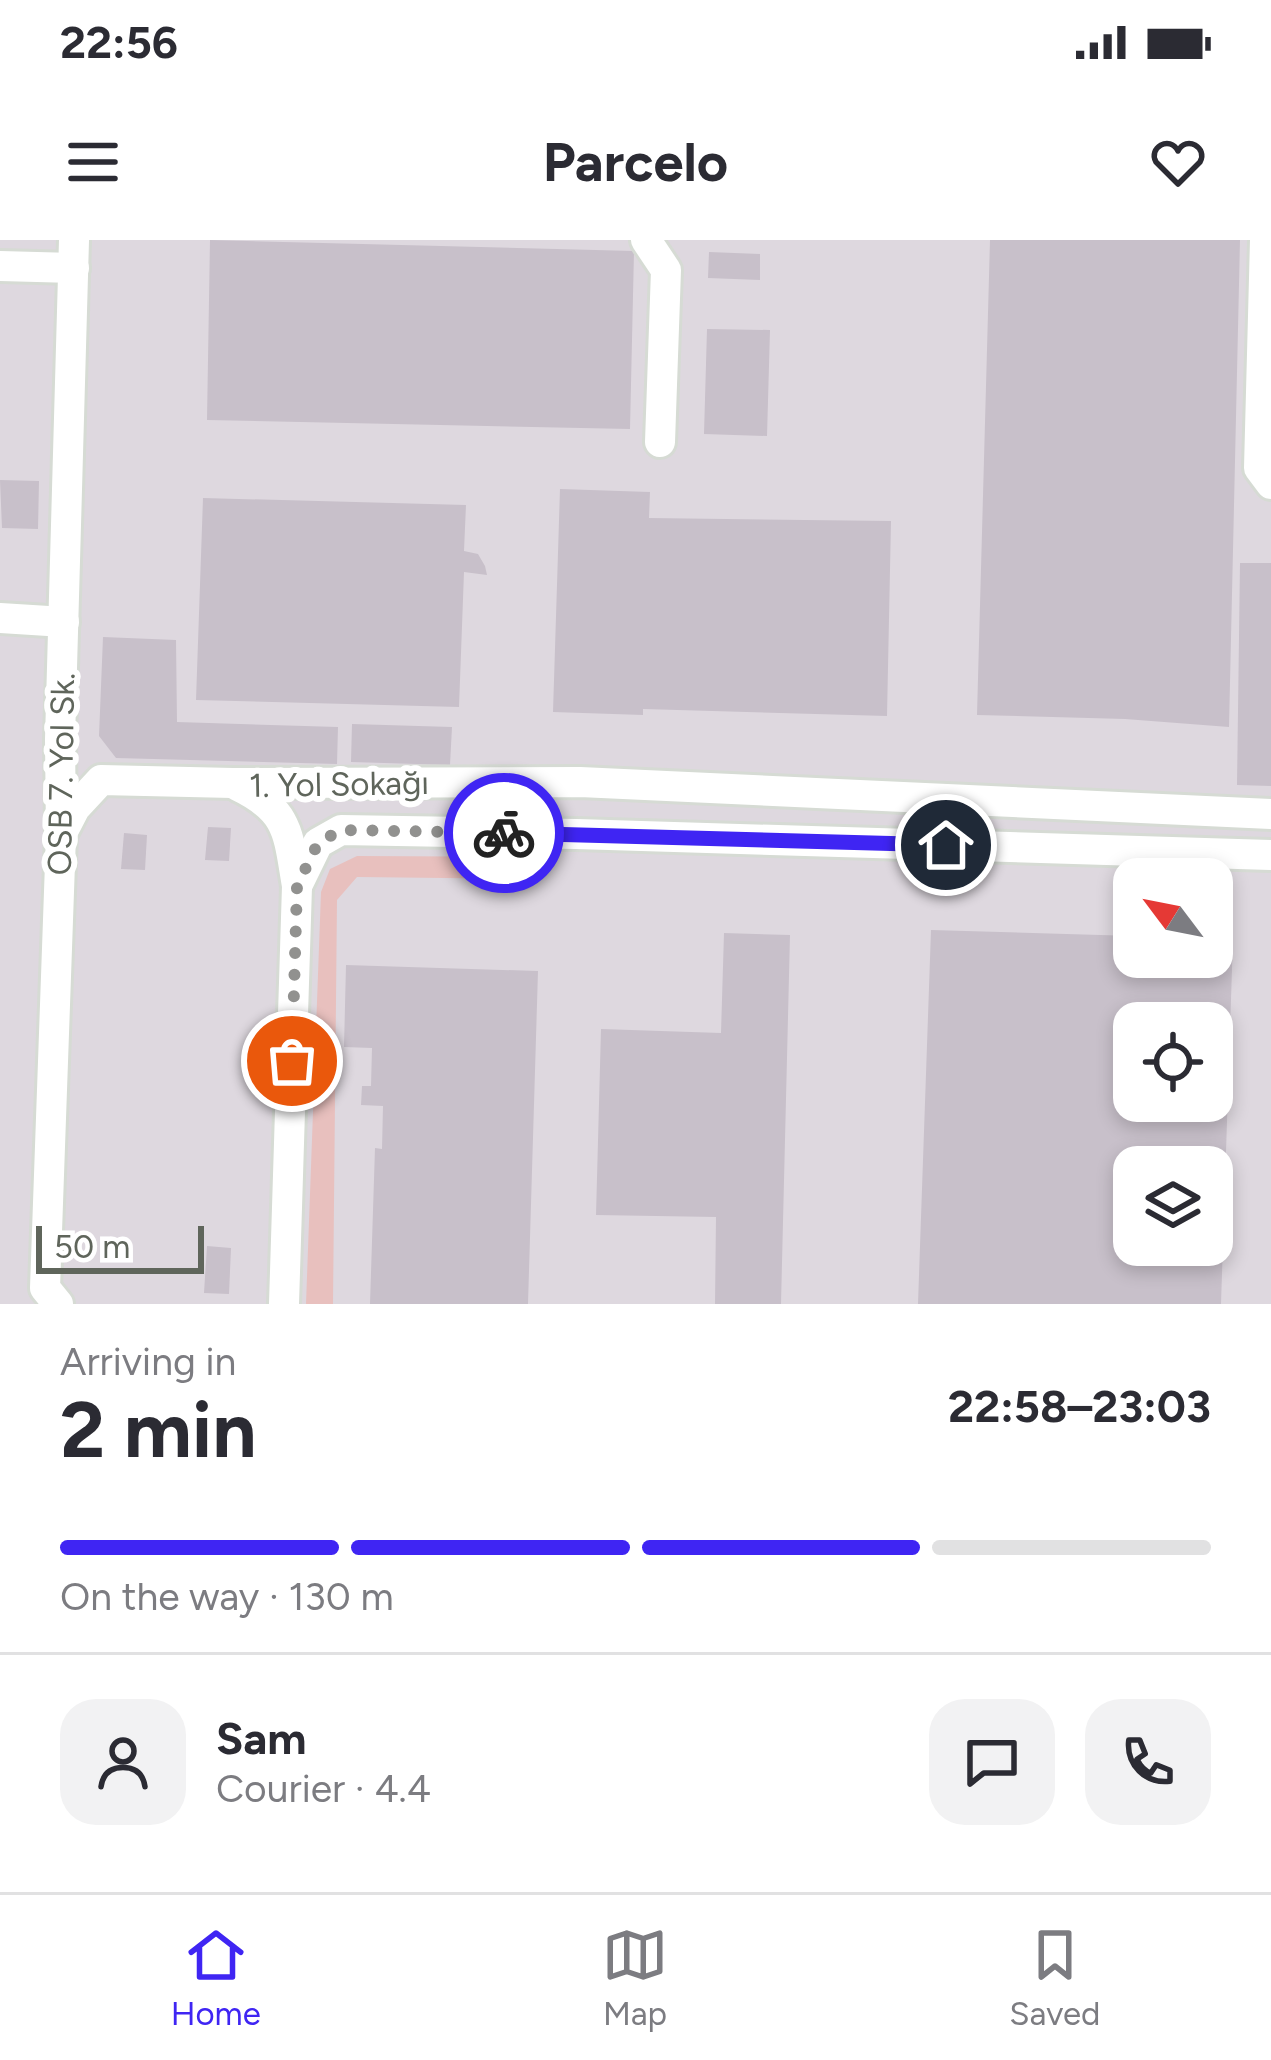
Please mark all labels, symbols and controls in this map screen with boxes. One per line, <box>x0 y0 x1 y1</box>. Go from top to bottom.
text: 22:56 <box>60 15 178 69</box>
icon: menu <box>60 129 126 195</box>
icon: heart <box>1145 129 1211 195</box>
text: Parcelo <box>543 130 728 195</box>
street label: OSB 7. Yol Sk. <box>40 672 82 876</box>
street label: 1. Yol Sokağı <box>249 763 429 805</box>
courier <box>444 773 564 893</box>
pin <box>895 794 997 896</box>
icon: bike <box>471 800 537 866</box>
icon: home <box>913 812 979 878</box>
north arrow <box>1113 858 1233 978</box>
map controls <box>1113 858 1233 1266</box>
button: locate <box>1113 1002 1233 1122</box>
pin <box>241 1010 343 1112</box>
icon: bag <box>259 1028 325 1094</box>
button: layers <box>1113 1146 1233 1266</box>
scale bar <box>36 1220 204 1273</box>
text: 50 m <box>54 1227 130 1266</box>
text: Arriving in <box>60 1338 236 1385</box>
text: 22:58–23:03 <box>948 1379 1211 1433</box>
text: 2 min <box>60 1383 256 1477</box>
text: On the way · 130 m <box>60 1573 394 1620</box>
button: person <box>60 1699 186 1825</box>
button: chat <box>929 1699 1055 1825</box>
button: phone <box>1085 1699 1211 1825</box>
text: Sam <box>216 1711 307 1765</box>
text: Courier · 4.4 <box>216 1765 431 1812</box>
tab: Home <box>171 1922 261 2033</box>
tab: Map <box>602 1922 668 2033</box>
tab: Saved <box>1009 1922 1100 2033</box>

